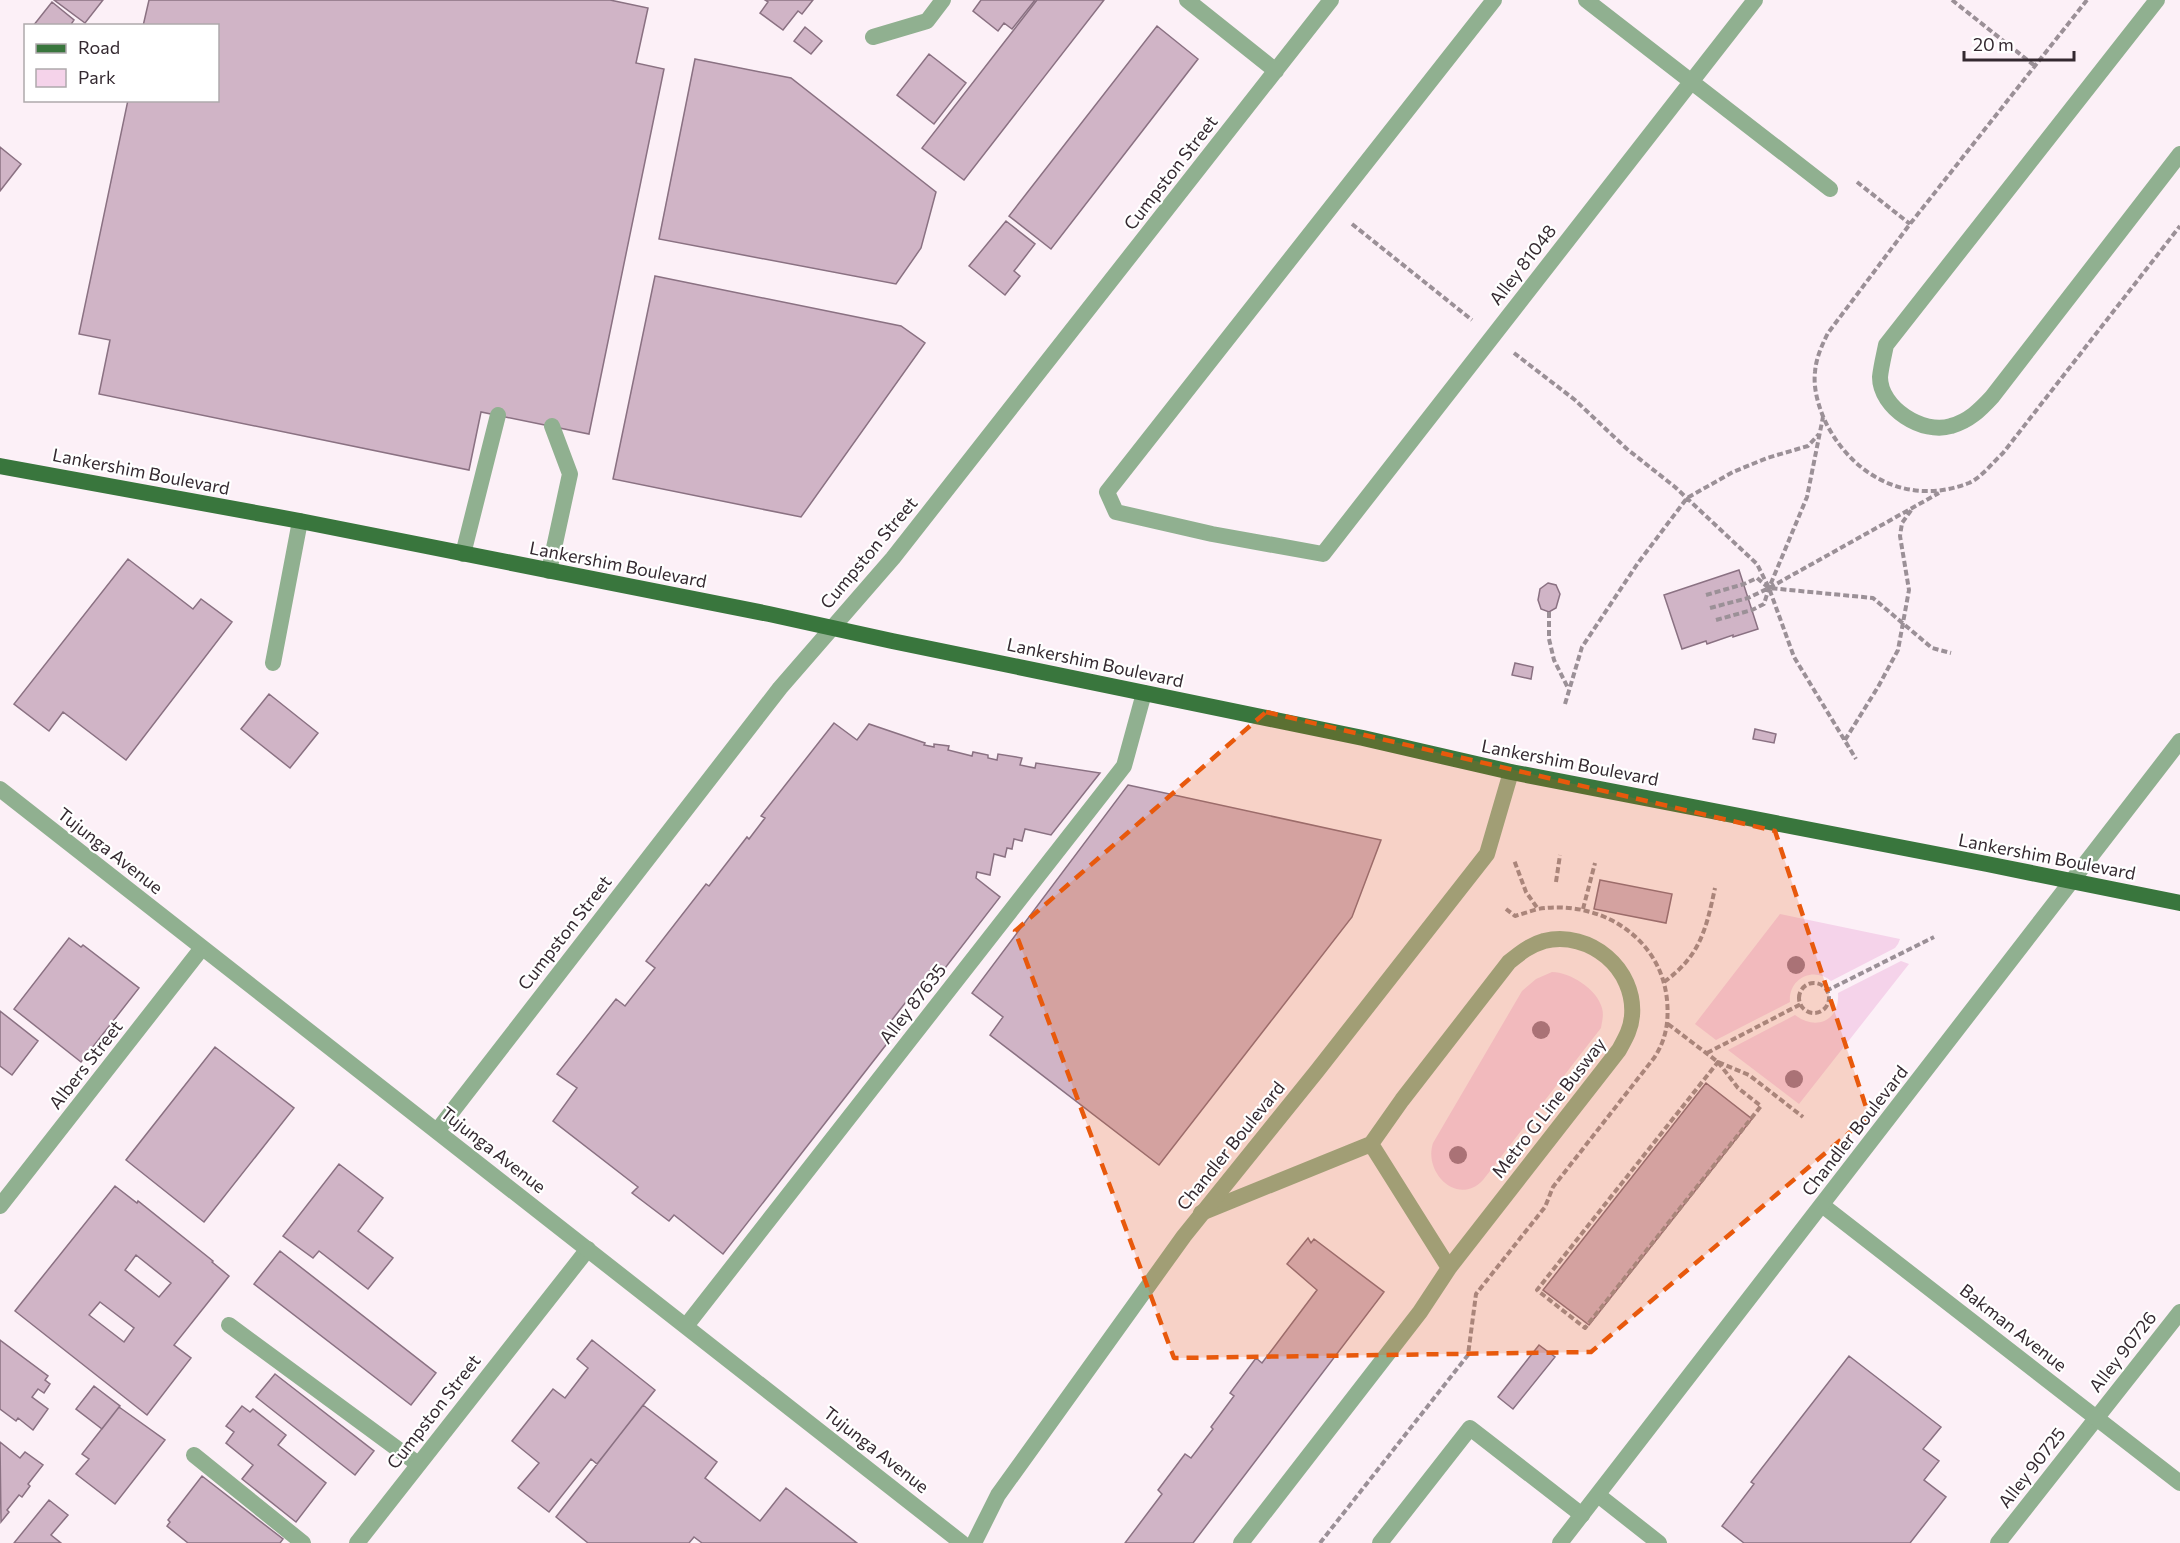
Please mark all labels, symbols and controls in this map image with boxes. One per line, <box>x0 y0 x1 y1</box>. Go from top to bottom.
legend <box>24 24 219 102</box>
scale bar <box>1964 24 2074 62</box>
text: 20 m <box>1973 33 2014 55</box>
text: Road <box>78 36 120 58</box>
text: Park <box>78 66 116 88</box>
street label: Cumpston Street <box>1119 111 1222 234</box>
street label: Alley 81048 <box>1484 220 1560 309</box>
street label: Lankershim Boulevard <box>51 443 232 499</box>
street label: Cumpston Street <box>815 492 921 613</box>
street label: Lankershim Boulevard <box>528 536 709 592</box>
street label: Lankershim Boulevard <box>1005 633 1186 691</box>
street label: Lankershim Boulevard <box>1480 734 1661 790</box>
street label: Tujunga Avenue <box>54 802 168 898</box>
street label: Lankershim Boulevard <box>1957 828 2138 884</box>
street label: Cumpston Street <box>513 871 616 994</box>
street label: Alley 87635 <box>874 959 950 1048</box>
street label: Albers Street <box>44 1016 127 1113</box>
street label: Metro G Line Busway <box>1487 1033 1610 1182</box>
street label: Chandler Boulevard <box>1796 1061 1912 1200</box>
street label: Chandler Boulevard <box>1171 1076 1289 1214</box>
street label: Tujunga Avenue <box>437 1101 551 1197</box>
street label: Bakman Avenue <box>1956 1279 2071 1376</box>
street label: Alley 90726 <box>2084 1307 2161 1396</box>
street label: Cumpston Street <box>382 1350 485 1473</box>
street label: Tujunga Avenue <box>820 1401 934 1497</box>
street label: Alley 90725 <box>1993 1423 2069 1512</box>

